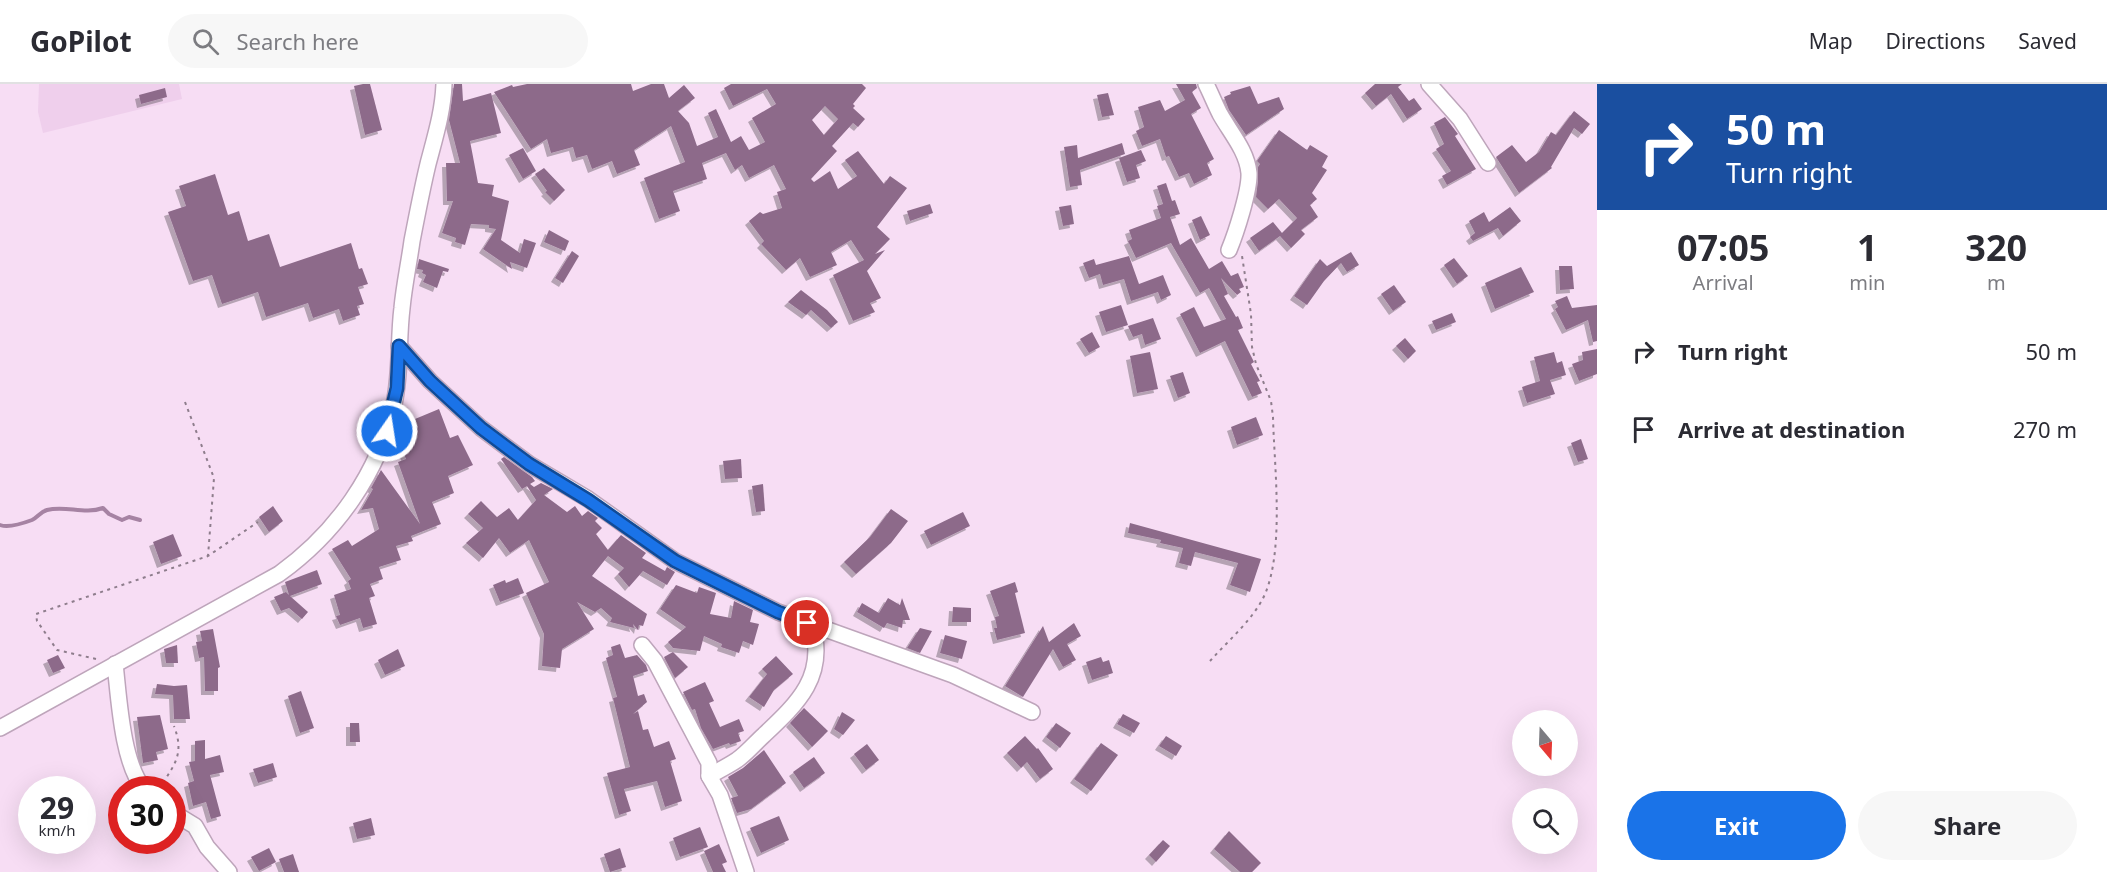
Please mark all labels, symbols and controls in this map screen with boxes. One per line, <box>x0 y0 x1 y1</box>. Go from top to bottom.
search box <box>168 14 588 68</box>
text: GoPilot <box>30 22 132 60</box>
icon: search <box>189 25 222 58</box>
text: Search here <box>237 26 359 56</box>
text: Map <box>1809 27 1853 55</box>
text: Directions <box>1886 27 1985 55</box>
text: Saved <box>2018 27 2077 55</box>
text: 50 m <box>1726 100 1826 157</box>
icon: right <box>1627 108 1705 186</box>
text: Turn right <box>1726 154 1852 191</box>
text: 07:05 <box>1677 223 1769 272</box>
text: 1 <box>1857 223 1878 272</box>
text: 320 <box>1965 223 2027 272</box>
text: Arrival <box>1693 269 1754 296</box>
text: min <box>1849 269 1885 296</box>
text: m <box>1987 269 2006 296</box>
icon: right <box>1627 335 1660 368</box>
text: Turn right <box>1678 336 1788 366</box>
text: 50 m <box>2026 336 2077 366</box>
position arrow <box>355 399 419 463</box>
icon: arrive <box>1627 413 1660 446</box>
text: Arrive at destination <box>1678 414 1905 444</box>
text: 270 m <box>2013 414 2077 444</box>
pin <box>781 597 832 648</box>
icon: arrive <box>790 606 823 639</box>
north arrow <box>1512 710 1578 776</box>
map controls <box>1512 710 1578 854</box>
speed limit sign: 30 <box>108 776 186 854</box>
text: 29 <box>40 787 74 828</box>
button: search <box>1512 788 1578 854</box>
button: Exit <box>1627 791 1846 860</box>
button: Share <box>1858 791 2077 860</box>
text: km/h <box>39 820 75 840</box>

